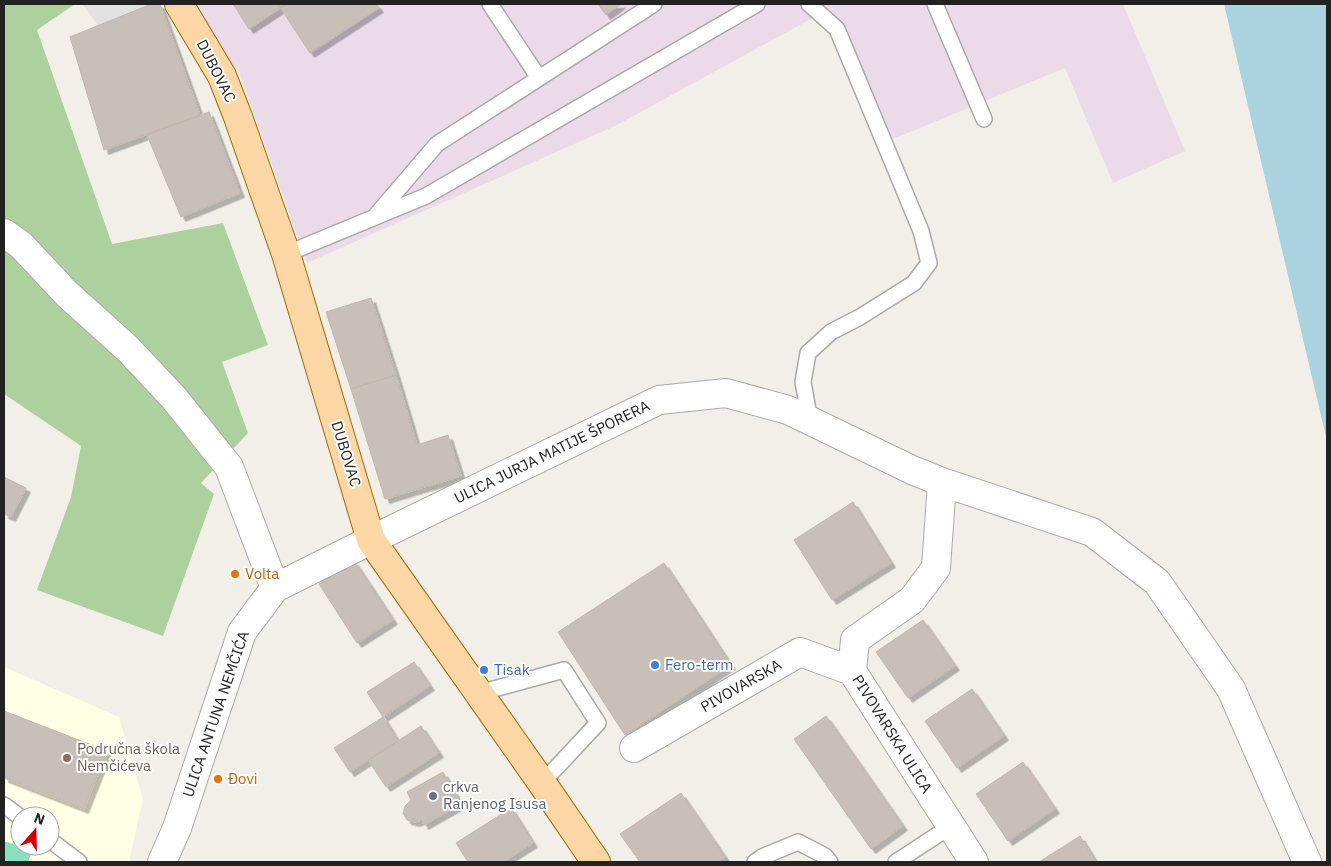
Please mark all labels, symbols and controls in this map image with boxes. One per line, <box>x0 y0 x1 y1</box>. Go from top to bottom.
street label: DUBOVAC <box>193 36 240 105</box>
street label: ULICA JURJA MATIJE ŠPORERA <box>451 396 653 507</box>
street label: DUBOVAC <box>327 419 365 489</box>
place label: Volta <box>245 564 279 583</box>
marker: Volta <box>229 568 241 580</box>
street label: ULICA ANTUNA NEMČIĆA <box>178 628 253 800</box>
place label: Fero-term <box>665 655 733 674</box>
street label: PIVOVARSKA <box>697 655 785 716</box>
marker: Fero-term <box>649 659 661 671</box>
place label: Tisak <box>494 660 530 679</box>
marker: Tisak <box>478 664 490 676</box>
street label: PIVOVARSKA ULICA <box>848 671 937 797</box>
place label: Područna škola Nemčićeva <box>77 739 180 775</box>
marker: Područna škola Nemčićeva <box>61 752 73 764</box>
place label: Đovi <box>228 769 258 788</box>
marker: Đovi <box>212 773 224 785</box>
place label: crkva Ranjenog Isusa <box>443 777 547 813</box>
marker: crkva Ranjenog Isusa <box>427 790 439 802</box>
north arrow <box>10 806 60 856</box>
text: N <box>32 809 47 829</box>

